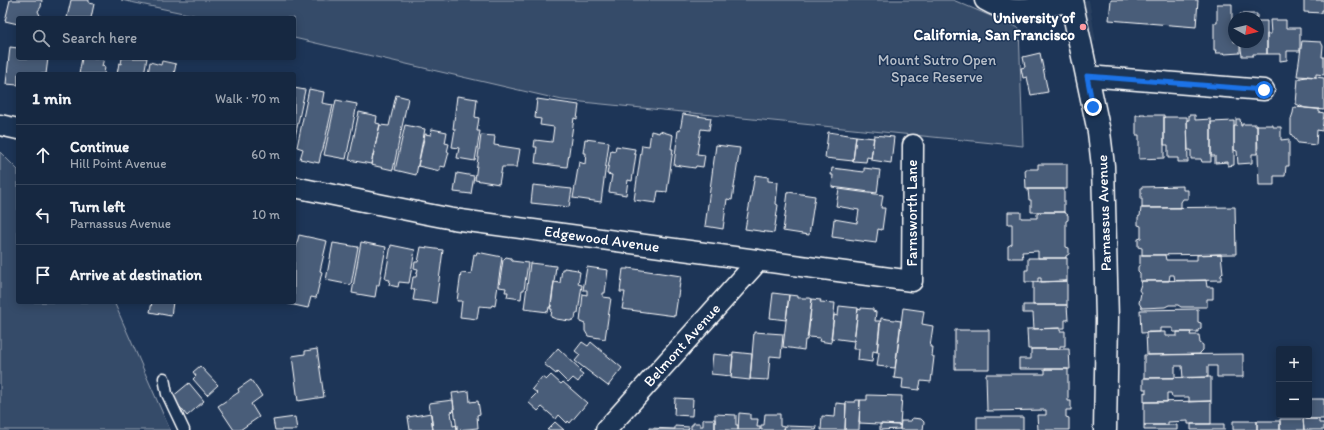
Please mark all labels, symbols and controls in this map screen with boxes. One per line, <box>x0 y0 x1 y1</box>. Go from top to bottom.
place label: University of California, San Francisco <box>914 9 1075 44</box>
north arrow <box>1228 12 1264 48</box>
search box <box>16 16 296 60</box>
marker: University of California, San Francisco <box>1078 22 1088 32</box>
icon: search <box>30 27 52 49</box>
text: Search here <box>62 29 137 47</box>
park label: Mount Sutro Open Space Reserve <box>878 51 997 86</box>
route start <box>1255 81 1273 99</box>
text: 1 min <box>32 88 71 108</box>
text: Walk · 70 m <box>215 91 280 106</box>
route end <box>1084 98 1102 116</box>
text: Continue <box>70 138 129 156</box>
icon: ahead <box>32 144 54 166</box>
text: 60 m <box>251 147 280 162</box>
street label: Parnassus Avenue <box>1093 154 1115 272</box>
text: Hill Point Avenue <box>70 156 166 171</box>
street label: Farnsworth Lane <box>903 160 921 266</box>
text: Turn left <box>70 198 125 216</box>
icon: left <box>32 204 54 226</box>
text: 10 m <box>252 207 280 222</box>
text: Parnassus Avenue <box>70 216 171 231</box>
street label: Edgewood Avenue <box>543 222 661 256</box>
icon: arrive <box>32 264 54 286</box>
text: Arrive at destination <box>70 266 202 284</box>
street label: Belmont Avenue <box>640 300 724 390</box>
map controls <box>1276 346 1312 418</box>
button: + <box>1276 346 1312 382</box>
button: − <box>1276 382 1312 418</box>

